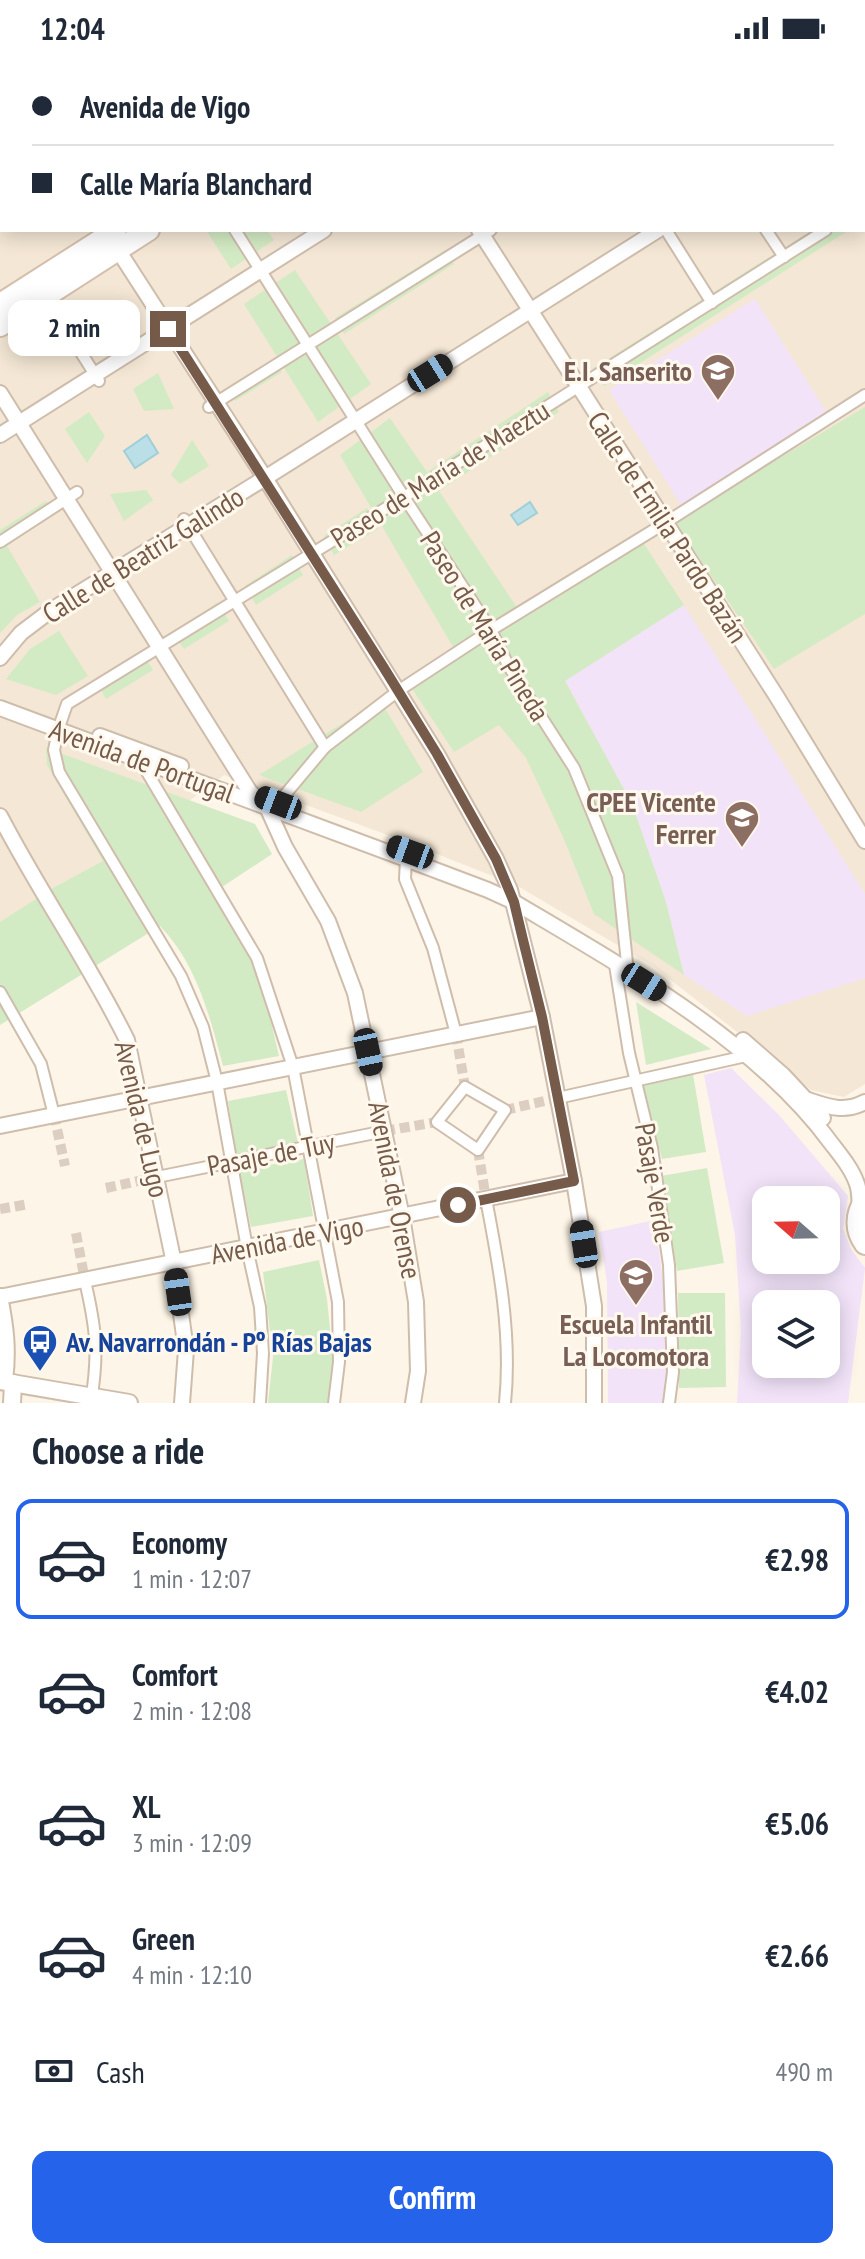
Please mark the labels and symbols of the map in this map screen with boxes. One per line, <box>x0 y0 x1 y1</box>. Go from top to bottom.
callout: 2 min <box>8 301 140 357</box>
route end <box>150 311 186 347</box>
car <box>403 350 457 396</box>
place label: E.I. Sanserito <box>564 352 692 389</box>
school or university icon: E.I. Sanserito <box>699 352 737 402</box>
street label: Paseo de María de Maeztu <box>323 391 556 556</box>
street label: Calle de Emilia Pardo Bazán <box>580 404 757 649</box>
street label: Calle de Beatriz Galindo <box>35 478 250 631</box>
street label: Paseo de María Pineda <box>412 524 559 728</box>
street label: Avenida de Portugal <box>45 710 240 811</box>
car <box>251 783 305 823</box>
place label: CPEE Vicente Ferrer <box>586 783 717 852</box>
school or university icon: CPEE Vicente Ferrer <box>723 799 761 849</box>
car <box>383 833 437 871</box>
car <box>617 959 671 1005</box>
car <box>351 1026 385 1078</box>
street label: Avenida de Lugo <box>107 1037 178 1201</box>
street label: Avenida de Orense <box>360 1098 431 1282</box>
street label: Pasaje Verde <box>627 1120 684 1246</box>
street label: Pasaje de Tuy <box>204 1123 338 1184</box>
north arrow <box>752 1186 840 1274</box>
route start <box>440 1187 476 1223</box>
street label: Avenida de Vigo <box>207 1207 366 1272</box>
car <box>568 1218 600 1270</box>
school or university icon: Escuela Infantil La Locomotora <box>617 1257 655 1307</box>
car <box>163 1267 193 1317</box>
place label: Escuela Infantil La Locomotora <box>560 1305 712 1374</box>
bus stop icon: Av. Navarrondán - Pº Rías Bajas <box>21 1323 59 1373</box>
place label: Av. Navarrondán - Pº Rías Bajas <box>65 1323 372 1360</box>

